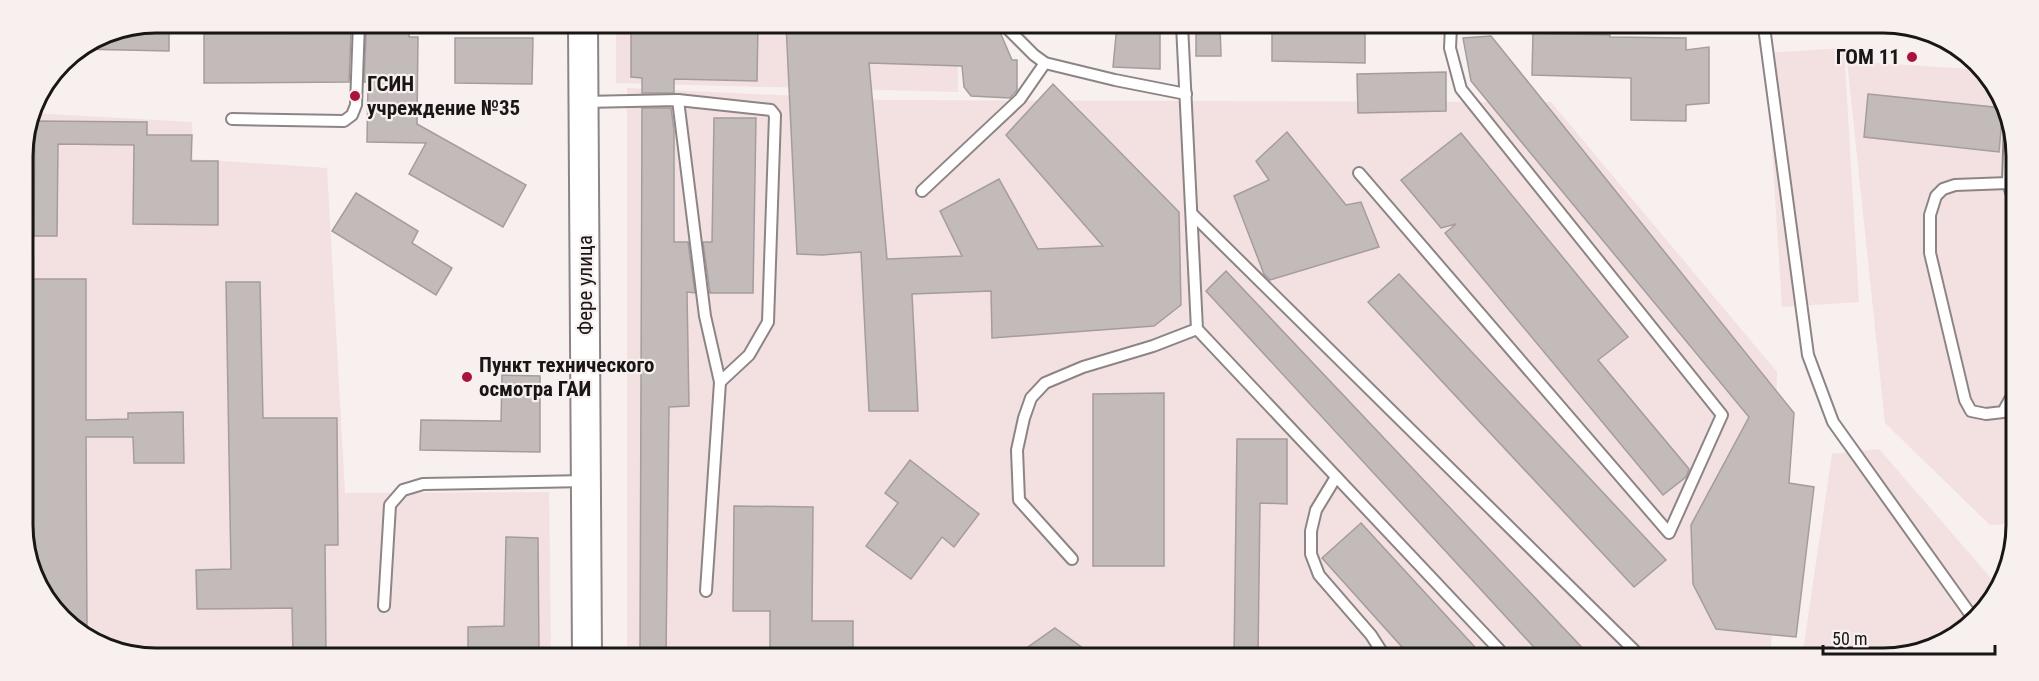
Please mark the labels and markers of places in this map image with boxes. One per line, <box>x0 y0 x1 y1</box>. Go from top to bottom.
place label: ГОМ 11 <box>1836 45 1900 69</box>
marker: ГОМ 11 <box>1905 50 1919 64</box>
place label: ГСИН учреждение №35 <box>367 72 520 120</box>
marker: ГСИН учреждение №35 <box>348 89 362 103</box>
place label: Пункт технического осмотра ГАИ <box>479 353 655 401</box>
marker: Пункт технического осмотра ГАИ <box>460 370 474 384</box>

